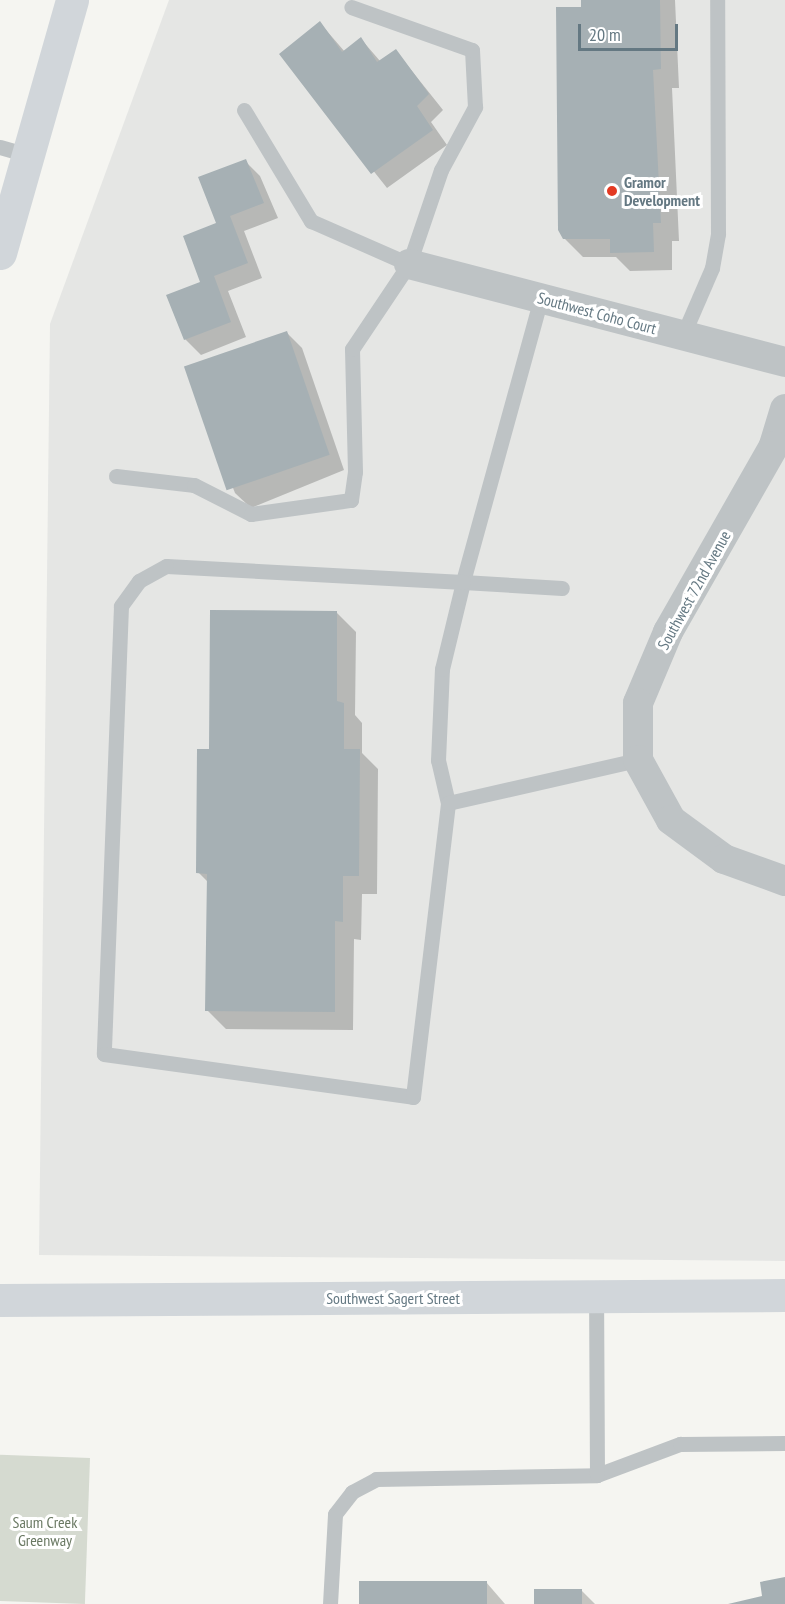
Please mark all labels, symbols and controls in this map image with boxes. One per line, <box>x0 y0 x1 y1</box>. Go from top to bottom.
scale bar <box>581 12 682 50</box>
text: 20 m <box>589 23 621 46</box>
place label: Gramor Development <box>624 172 700 210</box>
marker: Gramor Development <box>605 184 619 198</box>
street label: Southwest Coho Court <box>535 288 659 338</box>
street label: Southwest 72nd Avenue <box>653 527 735 653</box>
street label: Southwest Sagert Street <box>326 1288 460 1308</box>
park label: Saum Creek Greenway <box>13 1512 77 1550</box>

